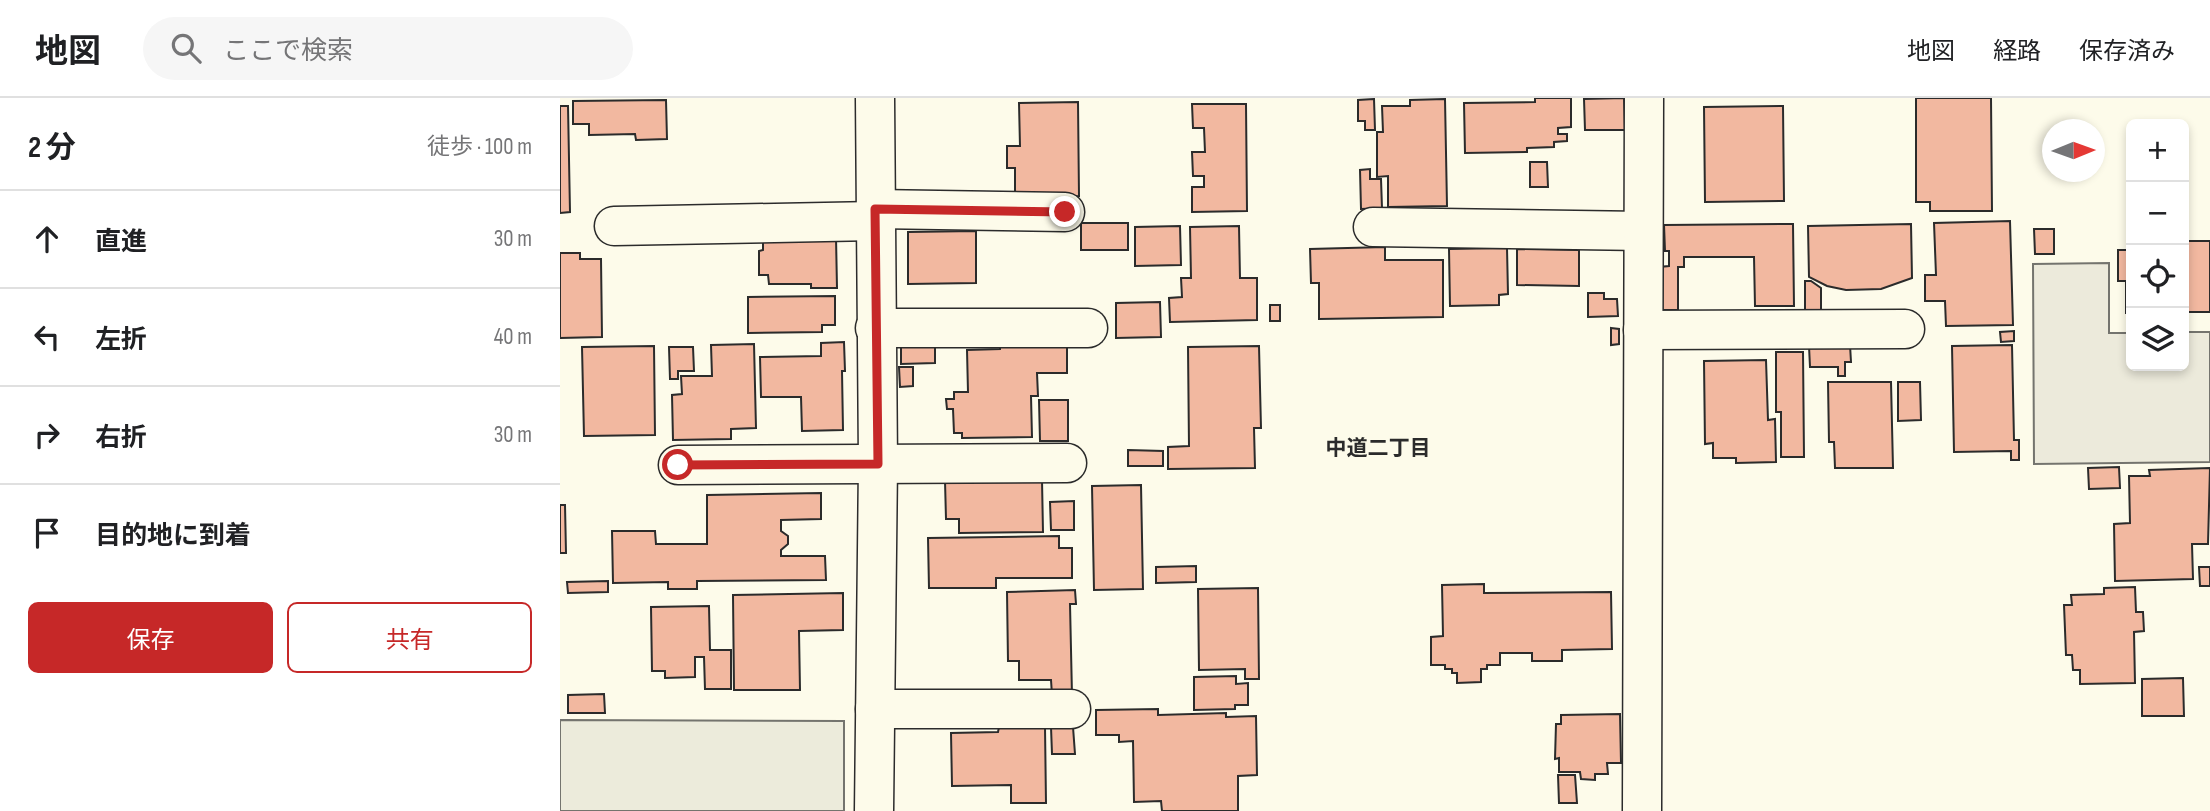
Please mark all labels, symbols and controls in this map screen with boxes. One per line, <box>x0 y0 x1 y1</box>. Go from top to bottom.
search box <box>143 17 633 80</box>
icon: search <box>167 29 205 67</box>
text: 地図 <box>35 32 101 72</box>
text: ここで検索 <box>223 36 353 67</box>
text: 地図 <box>1907 37 1955 66</box>
text: 経路 <box>1993 37 2041 66</box>
text: 保存済み <box>2079 37 2175 66</box>
north arrow <box>2042 119 2105 182</box>
map controls <box>2126 119 2189 371</box>
button: + <box>2126 119 2189 182</box>
text: 2 分 <box>28 130 76 166</box>
text: 徒歩 · 100 m <box>427 133 532 161</box>
button: − <box>2126 182 2189 245</box>
route end <box>1049 196 1080 227</box>
icon: ahead <box>28 220 66 258</box>
text: 30 m <box>494 225 532 253</box>
text: 直進 <box>95 227 147 258</box>
button: locate <box>2126 245 2189 308</box>
button: layers <box>2126 308 2189 371</box>
icon: left <box>28 318 66 356</box>
text: 40 m <box>494 323 532 351</box>
text: 左折 <box>95 325 147 356</box>
icon: right <box>28 416 66 454</box>
text: 30 m <box>494 421 532 449</box>
text: 右折 <box>95 423 147 454</box>
district label: 中道二丁目 <box>1326 436 1431 461</box>
route start <box>662 449 693 480</box>
icon: arrive <box>28 514 66 552</box>
text: 目的地に到着 <box>95 521 251 552</box>
button: 保存 <box>28 602 273 673</box>
button: 共有 <box>287 602 532 673</box>

